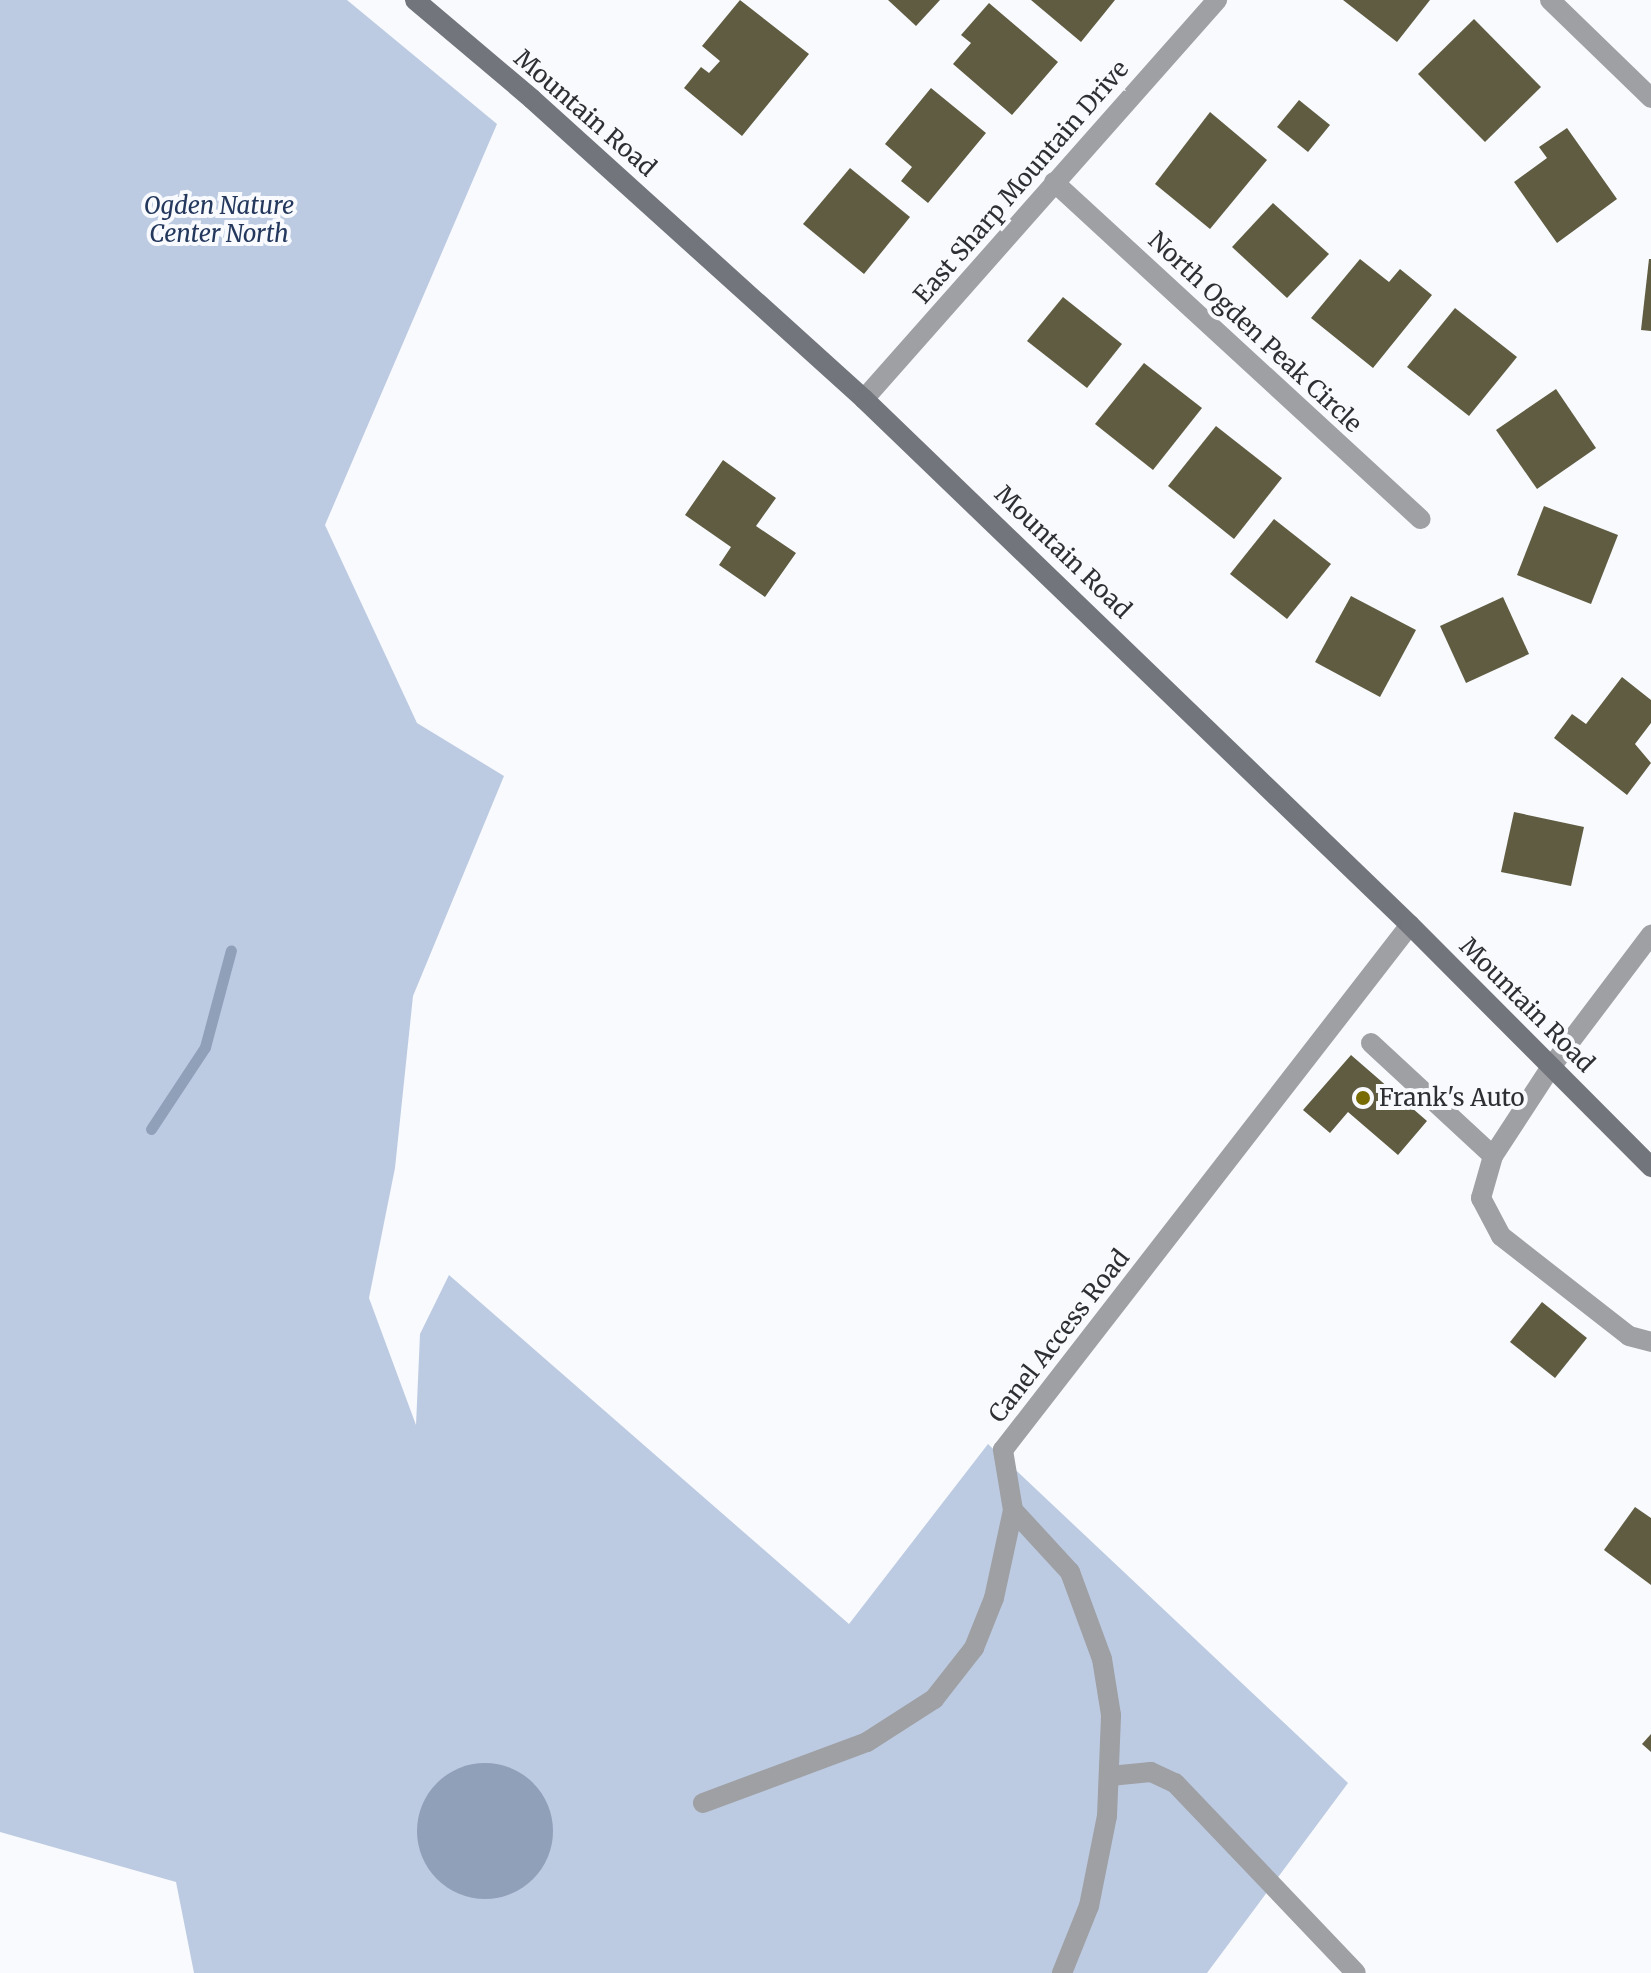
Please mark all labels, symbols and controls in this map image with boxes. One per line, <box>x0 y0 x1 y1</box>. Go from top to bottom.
street label: Mountain Road <box>508 44 662 182</box>
street label: East Sharp Mountain Drive <box>908 55 1134 309</box>
park label: Ogden Nature Center North <box>144 192 294 248</box>
street label: North Ogden Peak Circle <box>1143 226 1367 438</box>
street label: Mountain Road <box>989 480 1137 624</box>
street label: Mountain Road <box>1454 932 1600 1078</box>
place label: Frank's Auto <box>1379 1084 1524 1112</box>
marker: Frank's Auto <box>1354 1089 1372 1107</box>
street label: Canel Access Road <box>983 1244 1135 1428</box>

